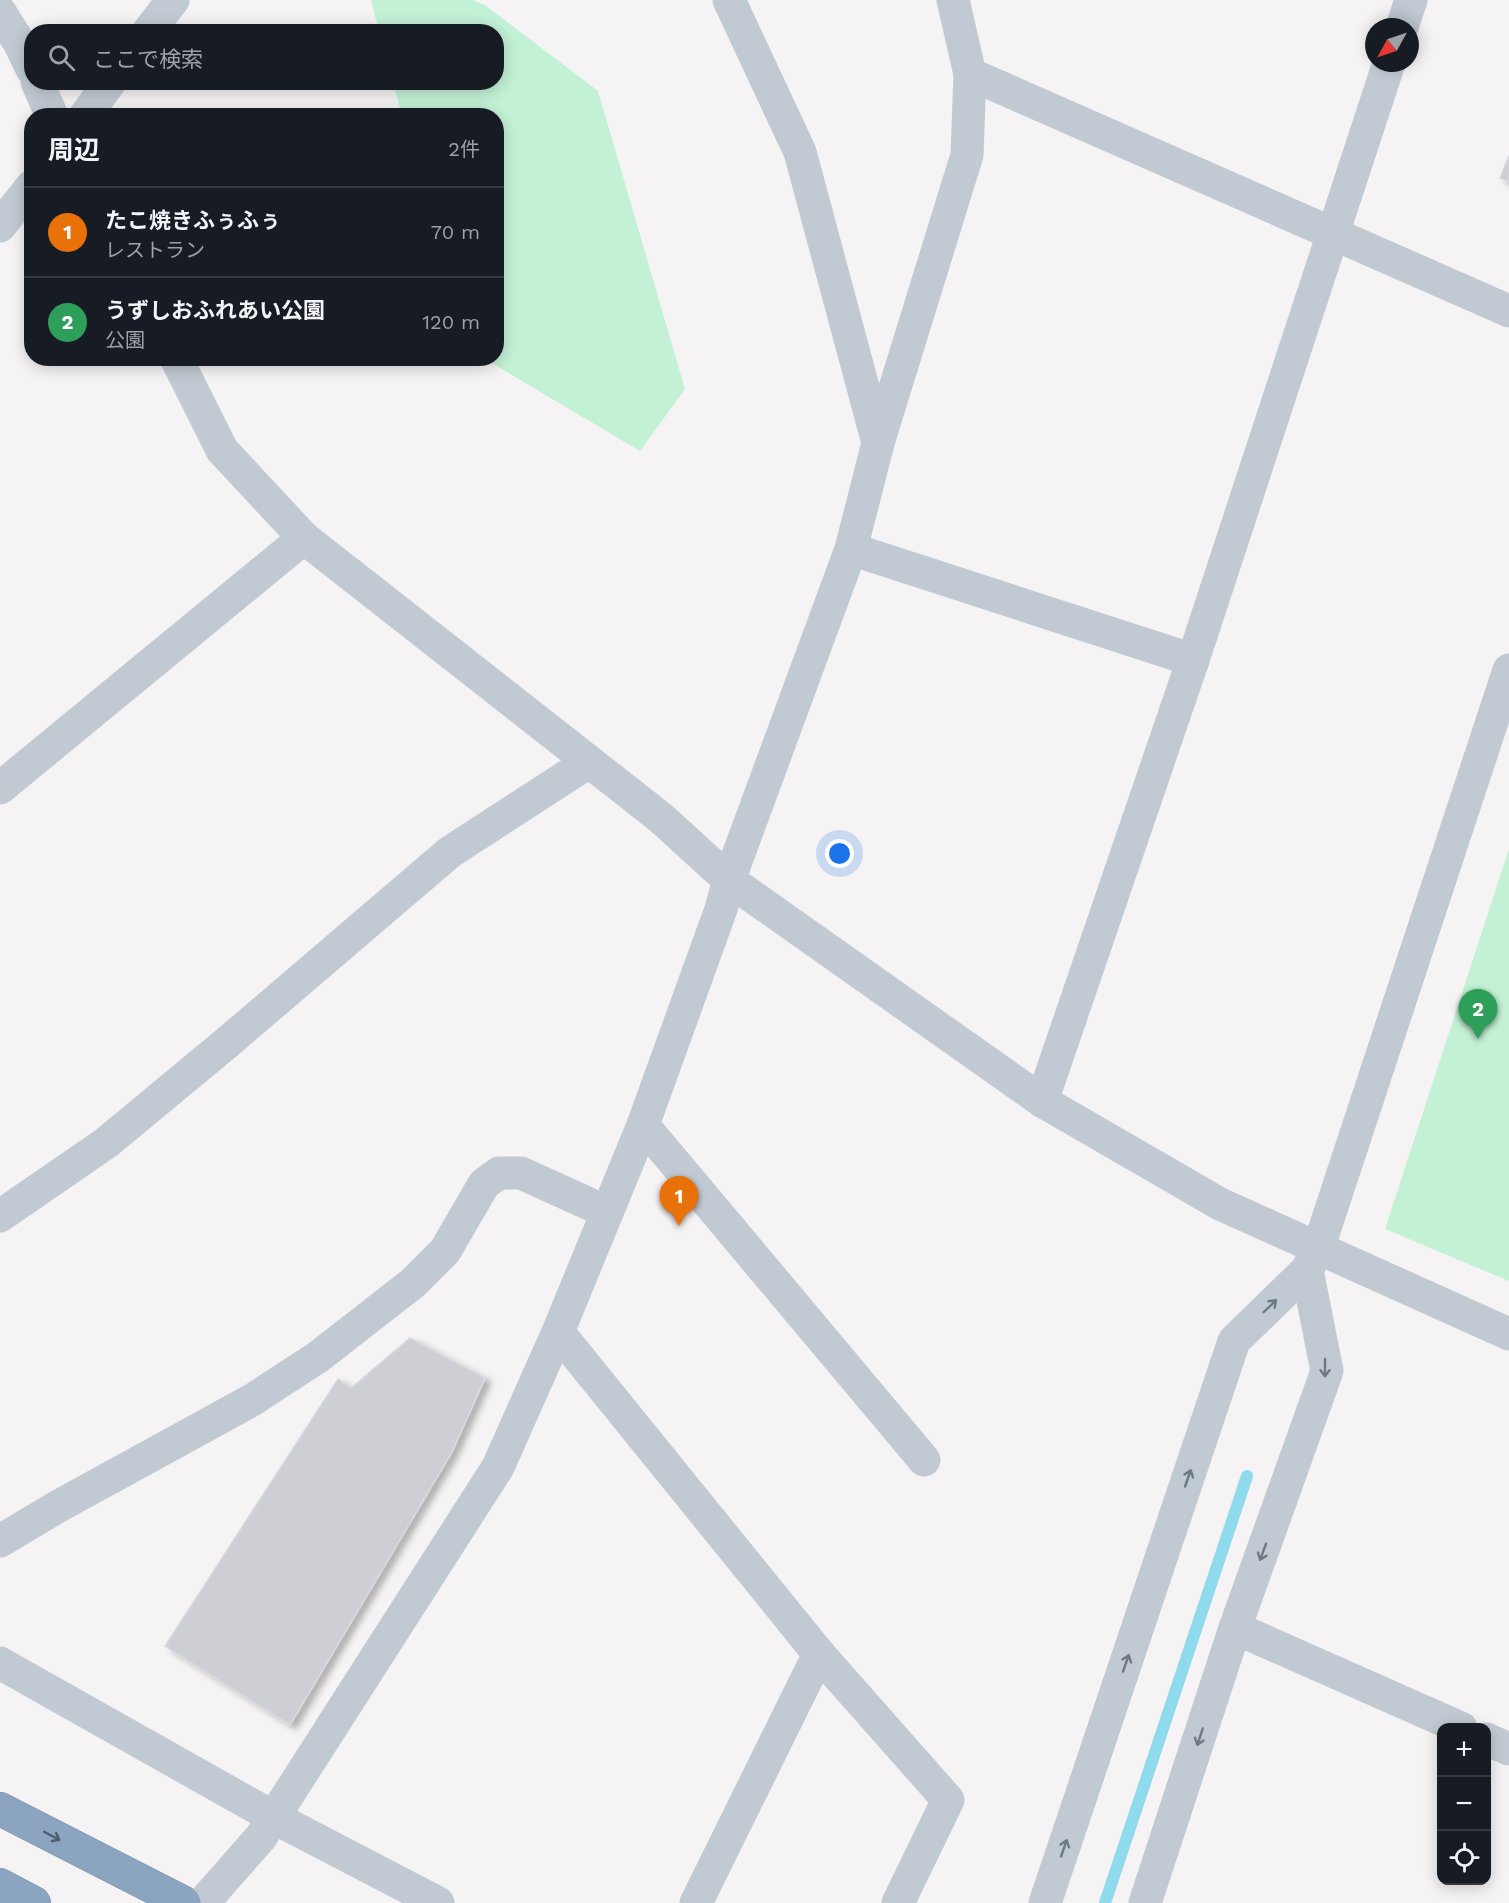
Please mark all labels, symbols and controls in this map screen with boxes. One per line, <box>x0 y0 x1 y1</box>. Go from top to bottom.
north arrow <box>1365 18 1419 72</box>
search box <box>24 24 504 90</box>
icon: search <box>45 41 78 74</box>
text: ここで検索 <box>93 47 203 72</box>
text: 周辺 <box>48 135 100 165</box>
text: 2件 <box>448 137 480 161</box>
text: たこ焼きふぅふぅ <box>105 208 281 233</box>
text: 1 <box>63 220 72 244</box>
text: 70 m <box>431 220 480 244</box>
text: レストラン <box>105 238 205 262</box>
text: うずしおふれあい公園 <box>105 298 325 323</box>
text: 2 <box>62 310 73 334</box>
text: 120 m <box>422 310 480 334</box>
text: 公園 <box>105 328 145 352</box>
your location <box>825 839 854 868</box>
pin: 2 <box>1458 990 1498 1039</box>
pin: 1 <box>660 1176 698 1226</box>
one-way arrow <box>1262 1298 1277 1313</box>
one-way arrow <box>1319 1358 1331 1377</box>
one-way arrow <box>1183 1469 1194 1488</box>
one-way arrow <box>1256 1542 1267 1561</box>
one-way arrow <box>1121 1654 1132 1673</box>
map controls <box>1437 1723 1491 1885</box>
button: + <box>1437 1723 1491 1777</box>
one-way arrow <box>1194 1727 1205 1746</box>
button: − <box>1437 1777 1491 1831</box>
one-way arrow <box>43 1830 60 1842</box>
button: locate <box>1437 1831 1491 1885</box>
one-way arrow <box>1059 1838 1070 1857</box>

